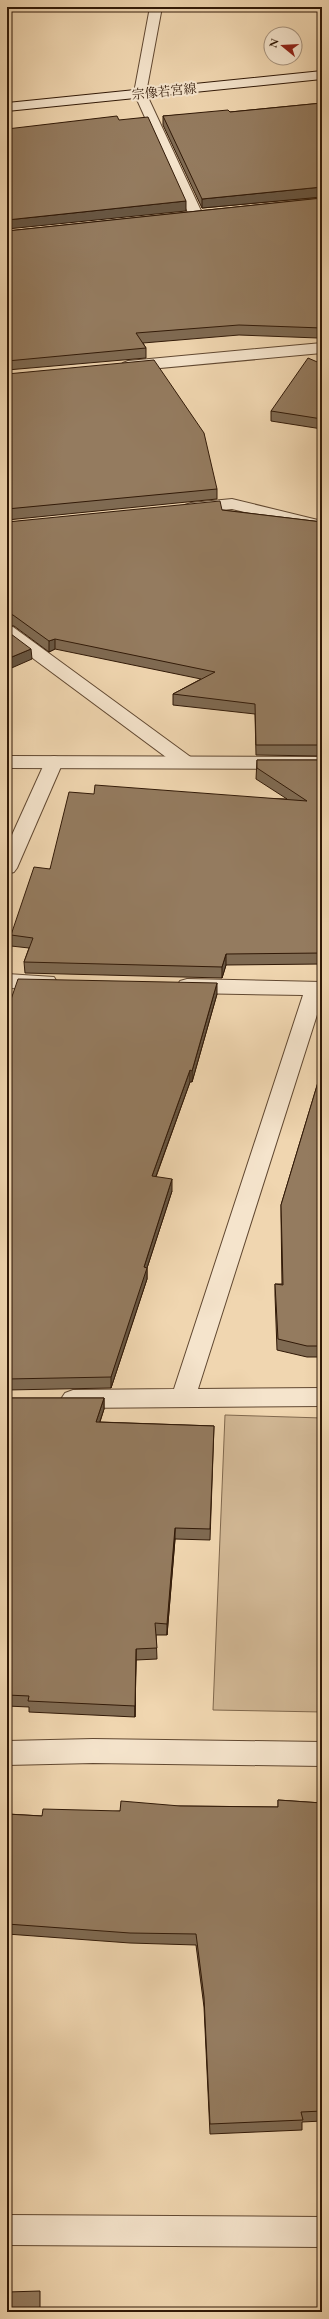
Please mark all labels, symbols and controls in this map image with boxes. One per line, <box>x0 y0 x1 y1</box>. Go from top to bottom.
north arrow <box>263 26 303 66</box>
text: N <box>265 36 282 49</box>
street label: 宗像若宮線 <box>131 80 197 103</box>

